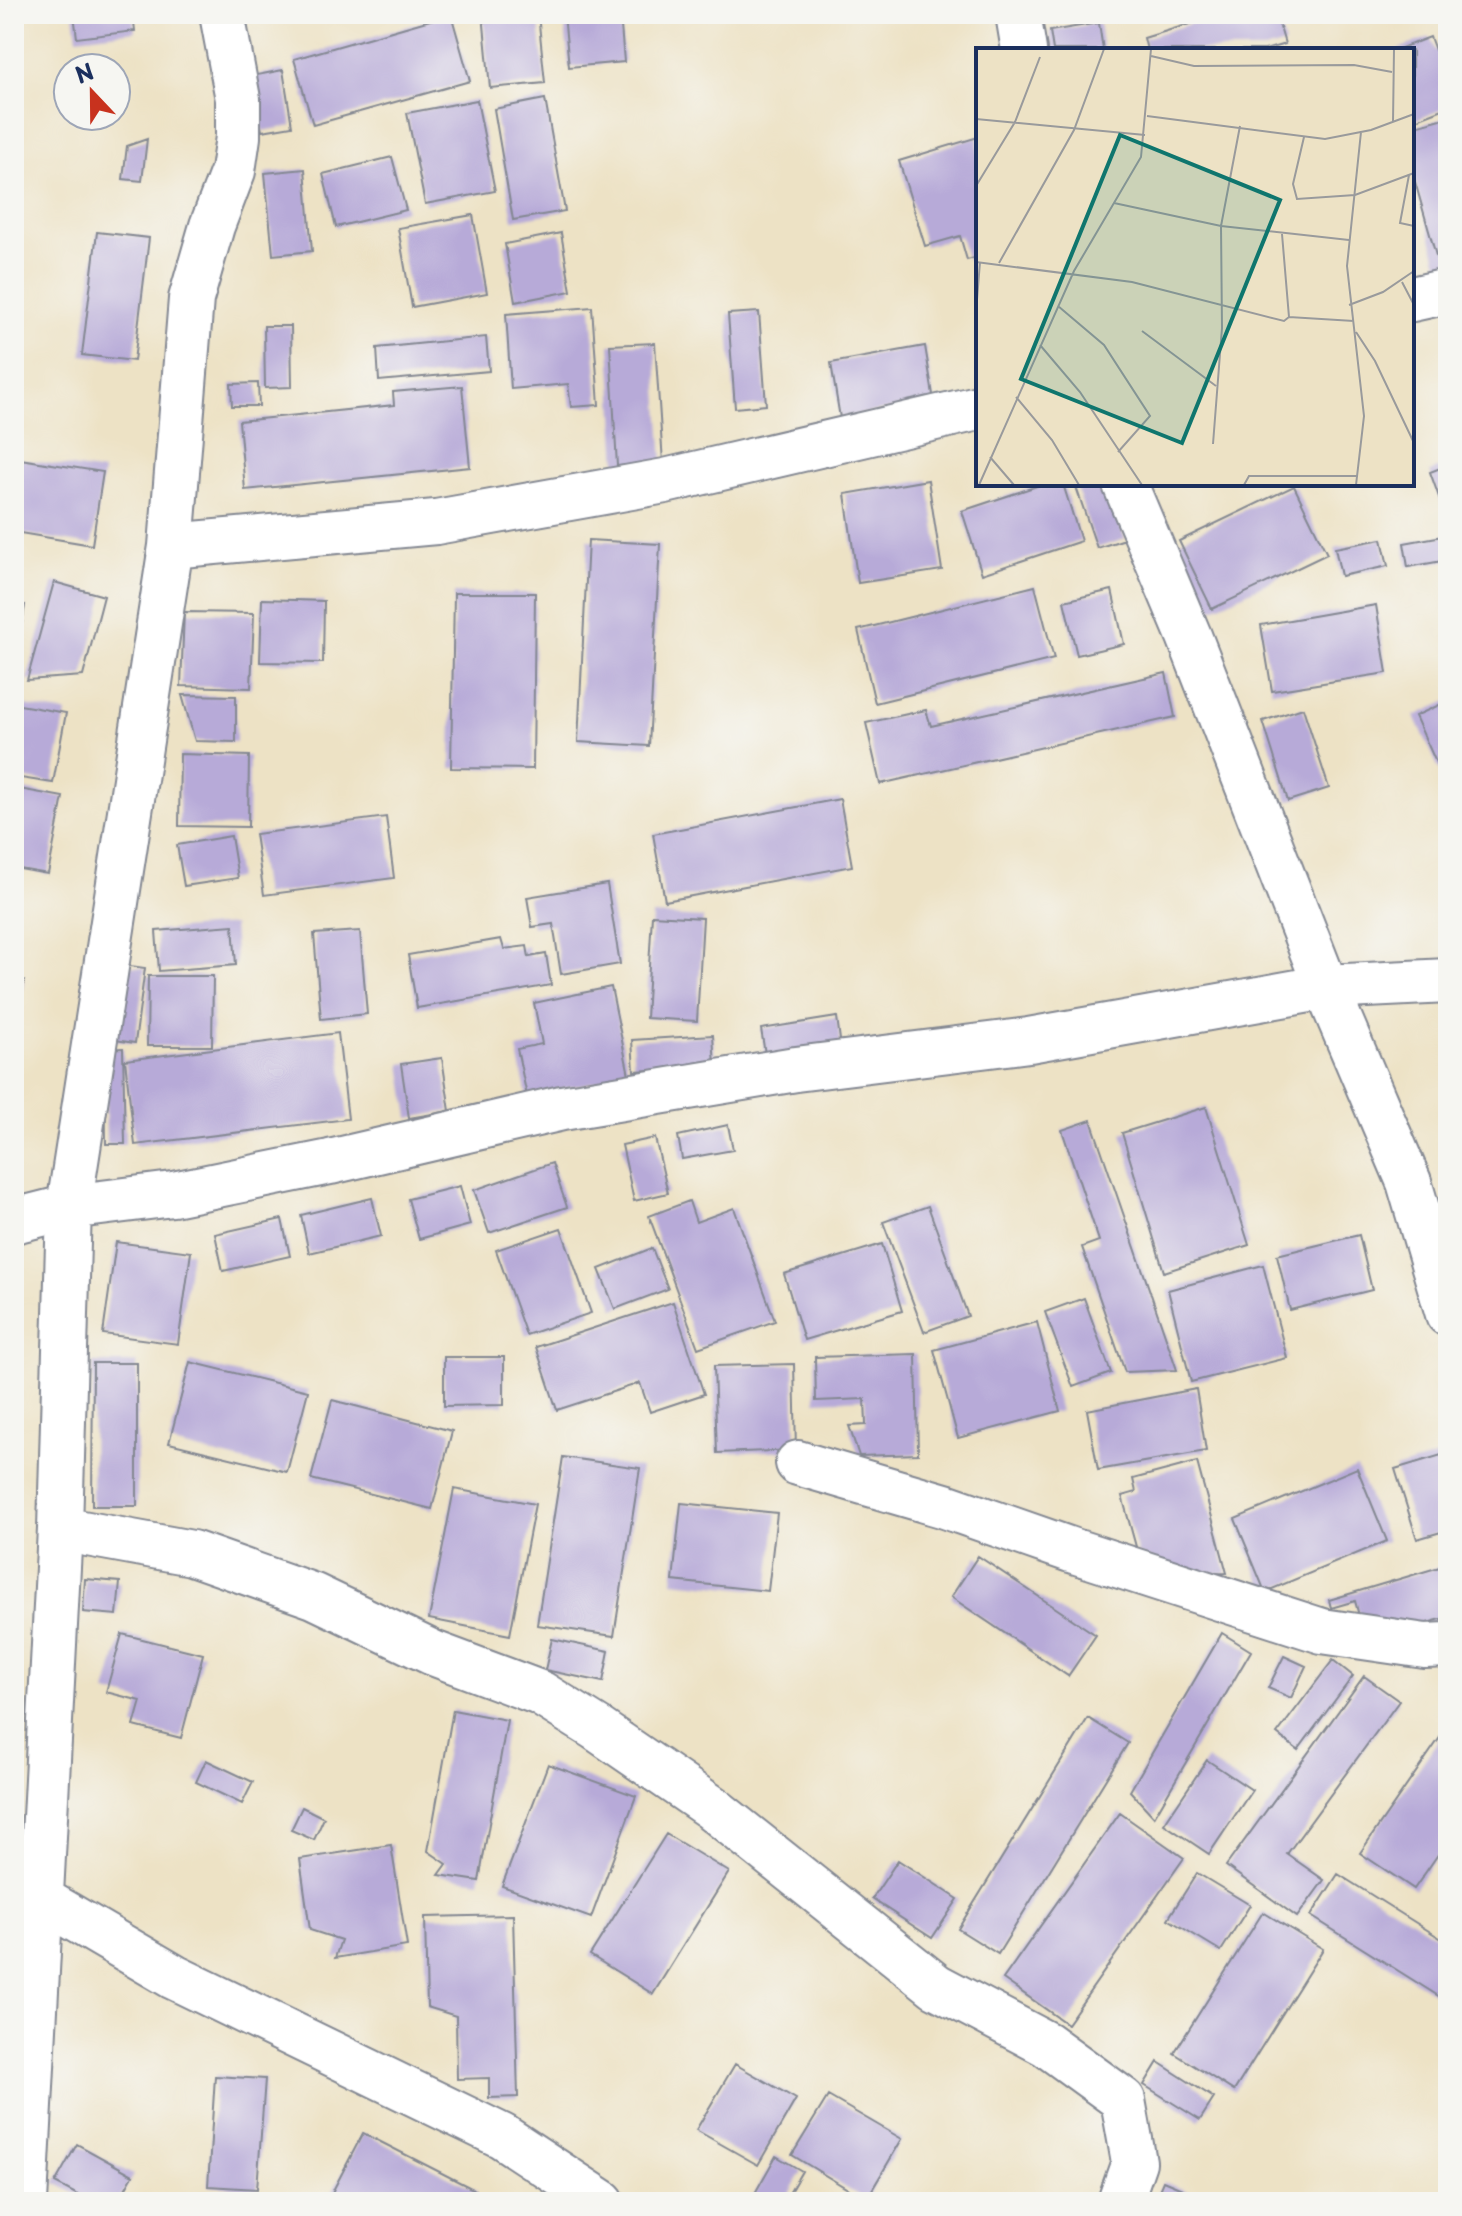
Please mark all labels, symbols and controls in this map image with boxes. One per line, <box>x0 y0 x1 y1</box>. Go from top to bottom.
inset map <box>976 48 1414 486</box>
north arrow <box>52 52 132 132</box>
text: N <box>70 54 98 91</box>

